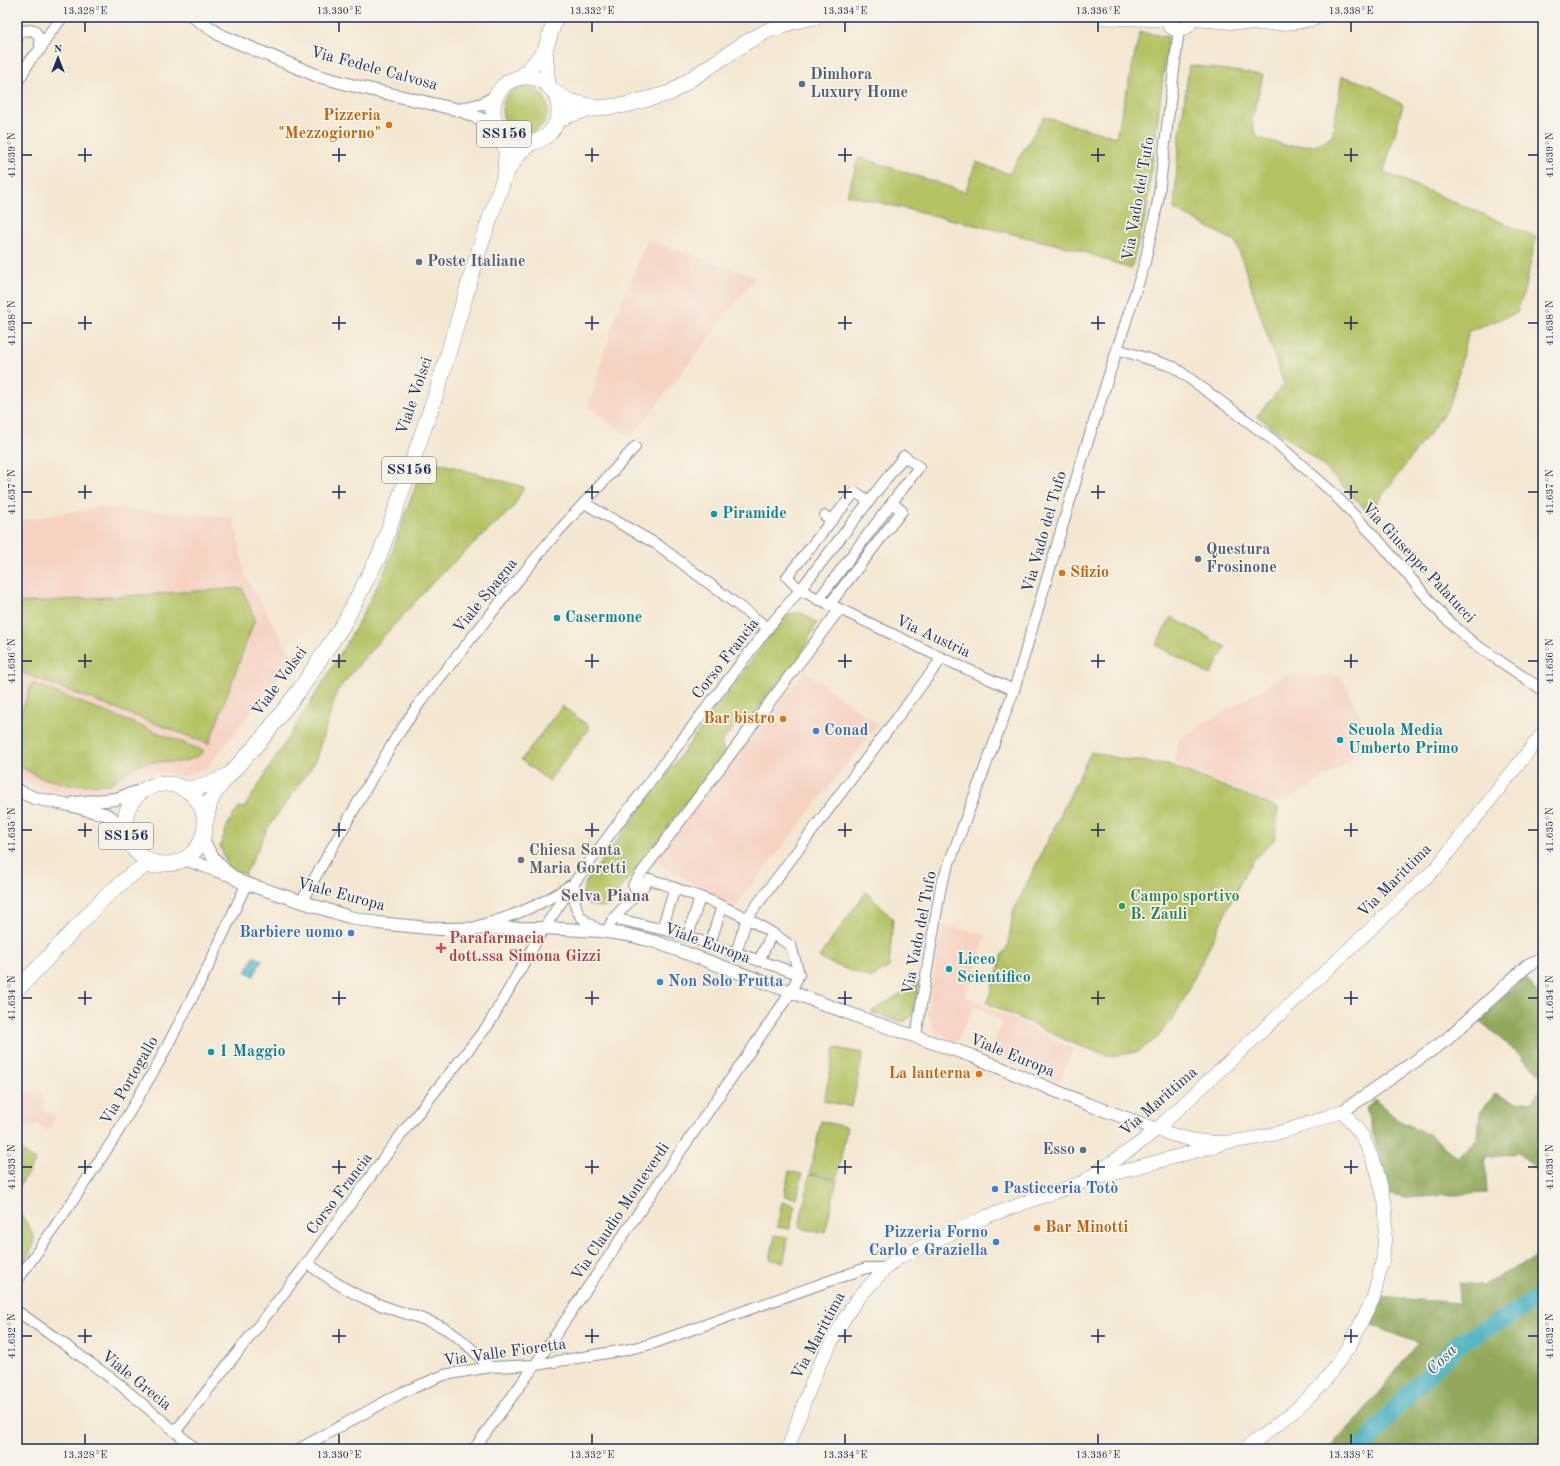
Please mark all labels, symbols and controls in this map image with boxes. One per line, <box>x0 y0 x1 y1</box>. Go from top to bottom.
text: 13.328°E <box>63 6 107 16</box>
text: 13.330°E <box>317 6 361 16</box>
text: 13.332°E <box>570 6 614 16</box>
text: 13.334°E <box>823 6 867 16</box>
text: 13.336°E <box>1076 6 1120 16</box>
text: 13.338°E <box>1329 6 1373 16</box>
north arrow <box>38 38 78 78</box>
text: N <box>54 44 63 55</box>
street label: Via Fedele Calvosa <box>309 44 439 94</box>
place label: Dimhora Luxury Home <box>810 67 908 101</box>
marker: Dimhora Luxury Home <box>797 79 807 89</box>
place label: Pizzeria "Mezzogiorno" <box>278 108 381 142</box>
marker: Pizzeria "Mezzogiorno" <box>384 120 394 130</box>
road number: SS156 <box>477 121 531 147</box>
text: 41.639°N <box>7 132 17 178</box>
text: 41.639°N <box>1545 132 1555 178</box>
street label: Via Vado del Tufo <box>1120 136 1158 262</box>
place label: Poste Italiane <box>427 254 525 270</box>
marker: Poste Italiane <box>414 257 424 267</box>
text: 41.638°N <box>7 300 17 346</box>
text: 41.638°N <box>1545 300 1555 346</box>
street label: Viale Volsci <box>394 355 436 437</box>
road number: SS156 <box>382 457 436 483</box>
text: 41.637°N <box>7 469 17 515</box>
street label: Via Vado del Tufo <box>1020 469 1070 595</box>
text: 41.637°N <box>1545 469 1555 515</box>
street label: Via Giuseppe Palatucci <box>1358 500 1478 626</box>
place label: Piramide <box>722 506 787 522</box>
marker: Piramide <box>709 509 719 519</box>
place label: Questura Frosinone <box>1206 542 1277 576</box>
marker: Questura Frosinone <box>1193 554 1203 564</box>
street label: Viale Spagna <box>451 555 521 637</box>
place label: Sfizio <box>1070 565 1109 581</box>
marker: Sfizio <box>1057 568 1067 578</box>
place label: Casermone <box>565 610 642 626</box>
marker: Casermone <box>552 613 562 623</box>
street label: Via Austria <box>893 613 973 661</box>
street label: Corso Francia <box>690 616 762 702</box>
text: 41.636°N <box>7 638 17 684</box>
text: 41.636°N <box>1545 638 1555 684</box>
street label: Viale Volsci <box>250 644 310 720</box>
place label: Bar bistro <box>703 711 775 727</box>
marker: Bar bistro <box>778 714 788 724</box>
place label: Conad <box>824 723 869 739</box>
place label: Scuola Media Umberto Primo <box>1348 723 1459 757</box>
marker: Conad <box>811 726 821 736</box>
marker: Scuola Media Umberto Primo <box>1335 735 1345 745</box>
text: 41.635°N <box>7 807 17 853</box>
text: 41.635°N <box>1545 807 1555 853</box>
road number: SS156 <box>99 823 153 849</box>
street label: Via Marittima <box>1355 841 1435 921</box>
place label: Chiesa Santa Maria Goretti <box>529 843 626 877</box>
marker: Chiesa Santa Maria Goretti <box>516 855 526 865</box>
street label: Via Vado del Tufo <box>900 870 940 996</box>
street label: Viale Europa <box>295 876 387 914</box>
district label: Selva Piana <box>560 888 650 905</box>
place label: Campo sportivo B. Zauli <box>1130 889 1240 923</box>
marker: Campo sportivo B. Zauli <box>1117 901 1127 911</box>
street label: Viale Europa <box>662 921 752 967</box>
place label: Barbiere uomo <box>239 925 343 941</box>
marker: Barbiere uomo <box>346 928 356 938</box>
place label: Parafarmacia dott.ssa Simona Gizzi <box>449 931 601 965</box>
marker: Parafarmacia dott.ssa Simona Gizzi <box>436 943 446 953</box>
place label: Liceo Scientifico <box>957 952 1031 986</box>
marker: Liceo Scientifico <box>944 964 954 974</box>
place label: Non Solo Frutta <box>668 974 783 990</box>
text: 41.634°N <box>7 975 17 1021</box>
text: 41.634°N <box>1545 975 1555 1021</box>
marker: Non Solo Frutta <box>655 977 665 987</box>
street label: Viale Europa <box>967 1032 1057 1080</box>
street label: Via Portogallo <box>98 1034 162 1128</box>
place label: 1 Maggio <box>219 1044 286 1060</box>
marker: 1 Maggio <box>206 1047 216 1057</box>
street label: Via Marittima <box>1117 1064 1201 1140</box>
place label: La lanterna <box>888 1066 971 1082</box>
marker: La lanterna <box>974 1069 984 1079</box>
street label: Via Claudio Monteverdi <box>569 1140 673 1284</box>
place label: Esso <box>1042 1142 1075 1158</box>
text: 41.633°N <box>7 1144 17 1190</box>
text: 41.633°N <box>1545 1144 1555 1190</box>
marker: Esso <box>1078 1145 1088 1155</box>
street label: Corso Francia <box>304 1150 376 1238</box>
place label: Pasticceria Totò <box>1003 1181 1118 1197</box>
marker: Pasticceria Totò <box>990 1184 1000 1194</box>
place label: Bar Minotti <box>1045 1220 1128 1236</box>
marker: Bar Minotti <box>1032 1223 1042 1233</box>
place label: Pizzeria Forno Carlo e Graziella <box>869 1225 988 1259</box>
marker: Pizzeria Forno Carlo e Graziella <box>991 1237 1001 1247</box>
street label: Via Marittima <box>789 1289 849 1382</box>
text: 41.632°N <box>7 1313 17 1359</box>
text: 41.632°N <box>1545 1313 1555 1359</box>
street label: Via Valle Fioretta <box>443 1336 568 1370</box>
water label: Cosa <box>1423 1341 1461 1379</box>
street label: Viale Grecia <box>98 1348 174 1414</box>
text: 13.328°E <box>63 1450 107 1460</box>
text: 13.330°E <box>317 1450 361 1460</box>
text: 13.332°E <box>570 1450 614 1460</box>
text: 13.334°E <box>823 1450 867 1460</box>
text: 13.336°E <box>1076 1450 1120 1460</box>
text: 13.338°E <box>1329 1450 1373 1460</box>

